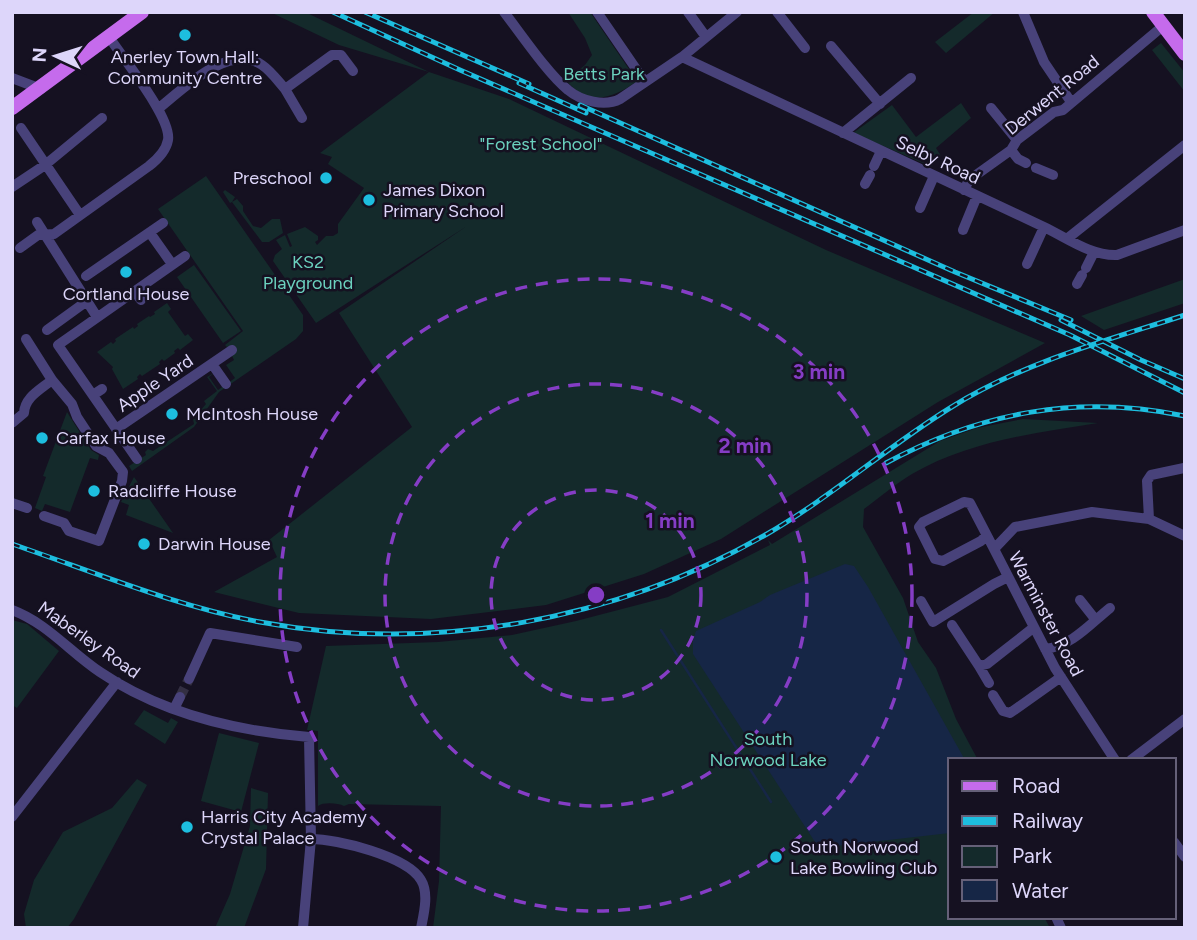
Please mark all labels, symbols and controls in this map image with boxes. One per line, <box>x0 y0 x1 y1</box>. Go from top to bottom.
north arrow <box>21 21 91 91</box>
marker: Anerley Town Hall: Community Centre <box>177 27 193 43</box>
place label: Anerley Town Hall: Community Centre <box>108 46 262 89</box>
text: N <box>28 47 52 63</box>
street label: Derwent Road <box>1000 50 1104 140</box>
park label: Betts Park <box>563 63 645 85</box>
street label: Selby Road <box>892 131 984 189</box>
park label: "Forest School" <box>480 133 602 155</box>
place label: Preschool <box>233 167 312 189</box>
marker: Preschool <box>318 170 334 186</box>
place label: James Dixon Primary School <box>383 179 504 222</box>
marker: James Dixon Primary School <box>361 192 377 208</box>
park label: KS2 Playground <box>263 251 353 294</box>
marker: Cortland House <box>118 264 134 280</box>
place label: Cortland House <box>63 283 190 305</box>
street label: Apple Yard <box>113 349 197 417</box>
text: 3 min <box>793 359 845 384</box>
place label: McIntosh House <box>186 403 318 425</box>
marker: McIntosh House <box>164 406 180 422</box>
place label: Carfax House <box>56 427 165 449</box>
marker: Carfax House <box>34 430 50 446</box>
text: 2 min <box>719 433 771 458</box>
place label: Radcliffe House <box>108 480 237 502</box>
marker: Radcliffe House <box>86 483 102 499</box>
text: 1 min <box>645 508 695 533</box>
place label: Darwin House <box>158 533 271 555</box>
marker: Darwin House <box>136 536 152 552</box>
street label: Warminster Road <box>1004 548 1088 680</box>
centre of rings <box>584 583 608 607</box>
street label: Maberley Road <box>34 597 144 683</box>
park label: South Norwood Lake <box>709 728 827 771</box>
legend <box>948 758 1176 919</box>
text: Road <box>1012 773 1060 798</box>
place label: Harris City Academy Crystal Palace <box>201 806 367 849</box>
text: Railway <box>1012 808 1083 833</box>
marker: Harris City Academy Crystal Palace <box>179 819 195 835</box>
place label: South Norwood Lake Bowling Club <box>790 836 937 879</box>
text: Park <box>1012 843 1053 868</box>
marker: South Norwood Lake Bowling Club <box>768 849 784 865</box>
text: Water <box>1012 878 1068 903</box>

